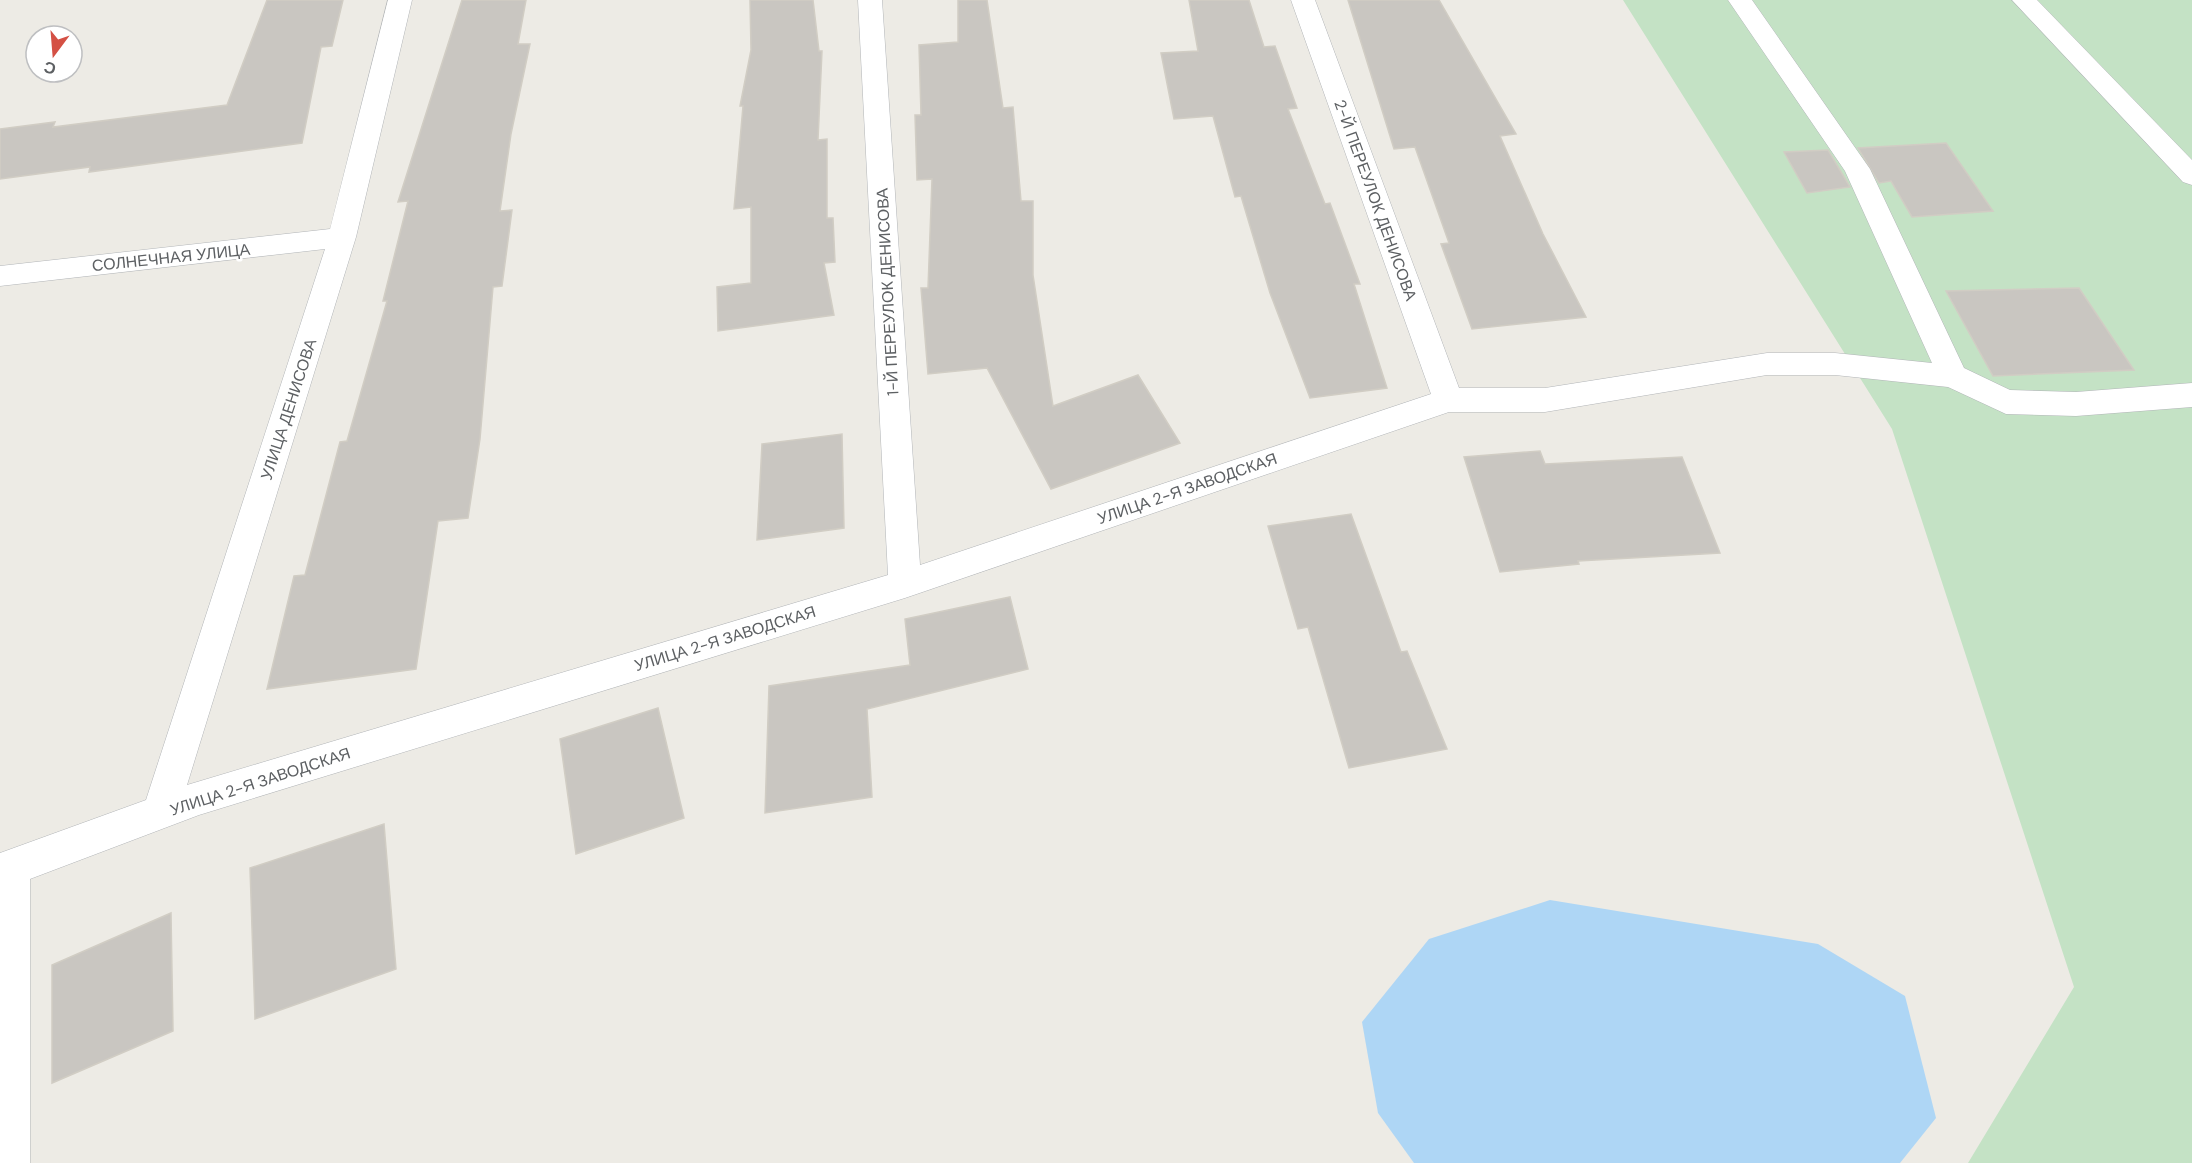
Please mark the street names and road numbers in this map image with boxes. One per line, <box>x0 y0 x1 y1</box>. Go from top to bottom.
street label: 2-Й ПЕРЕУЛОК ДЕНИСОВА <box>1329 97 1422 304</box>
street label: 1-Й ПЕРЕУЛОК ДЕНИСОВА <box>872 187 903 396</box>
street label: СОЛНЕЧНАЯ УЛИЦА <box>91 239 252 276</box>
street label: УЛИЦА ДЕНИСОВА <box>256 335 321 483</box>
street label: УЛИЦА 2-Я ЗАВОДСКАЯ <box>1095 448 1280 529</box>
street label: УЛИЦА 2-Я ЗАВОДСКАЯ <box>632 601 818 676</box>
street label: УЛИЦА 2-Я ЗАВОДСКАЯ <box>167 742 353 821</box>

